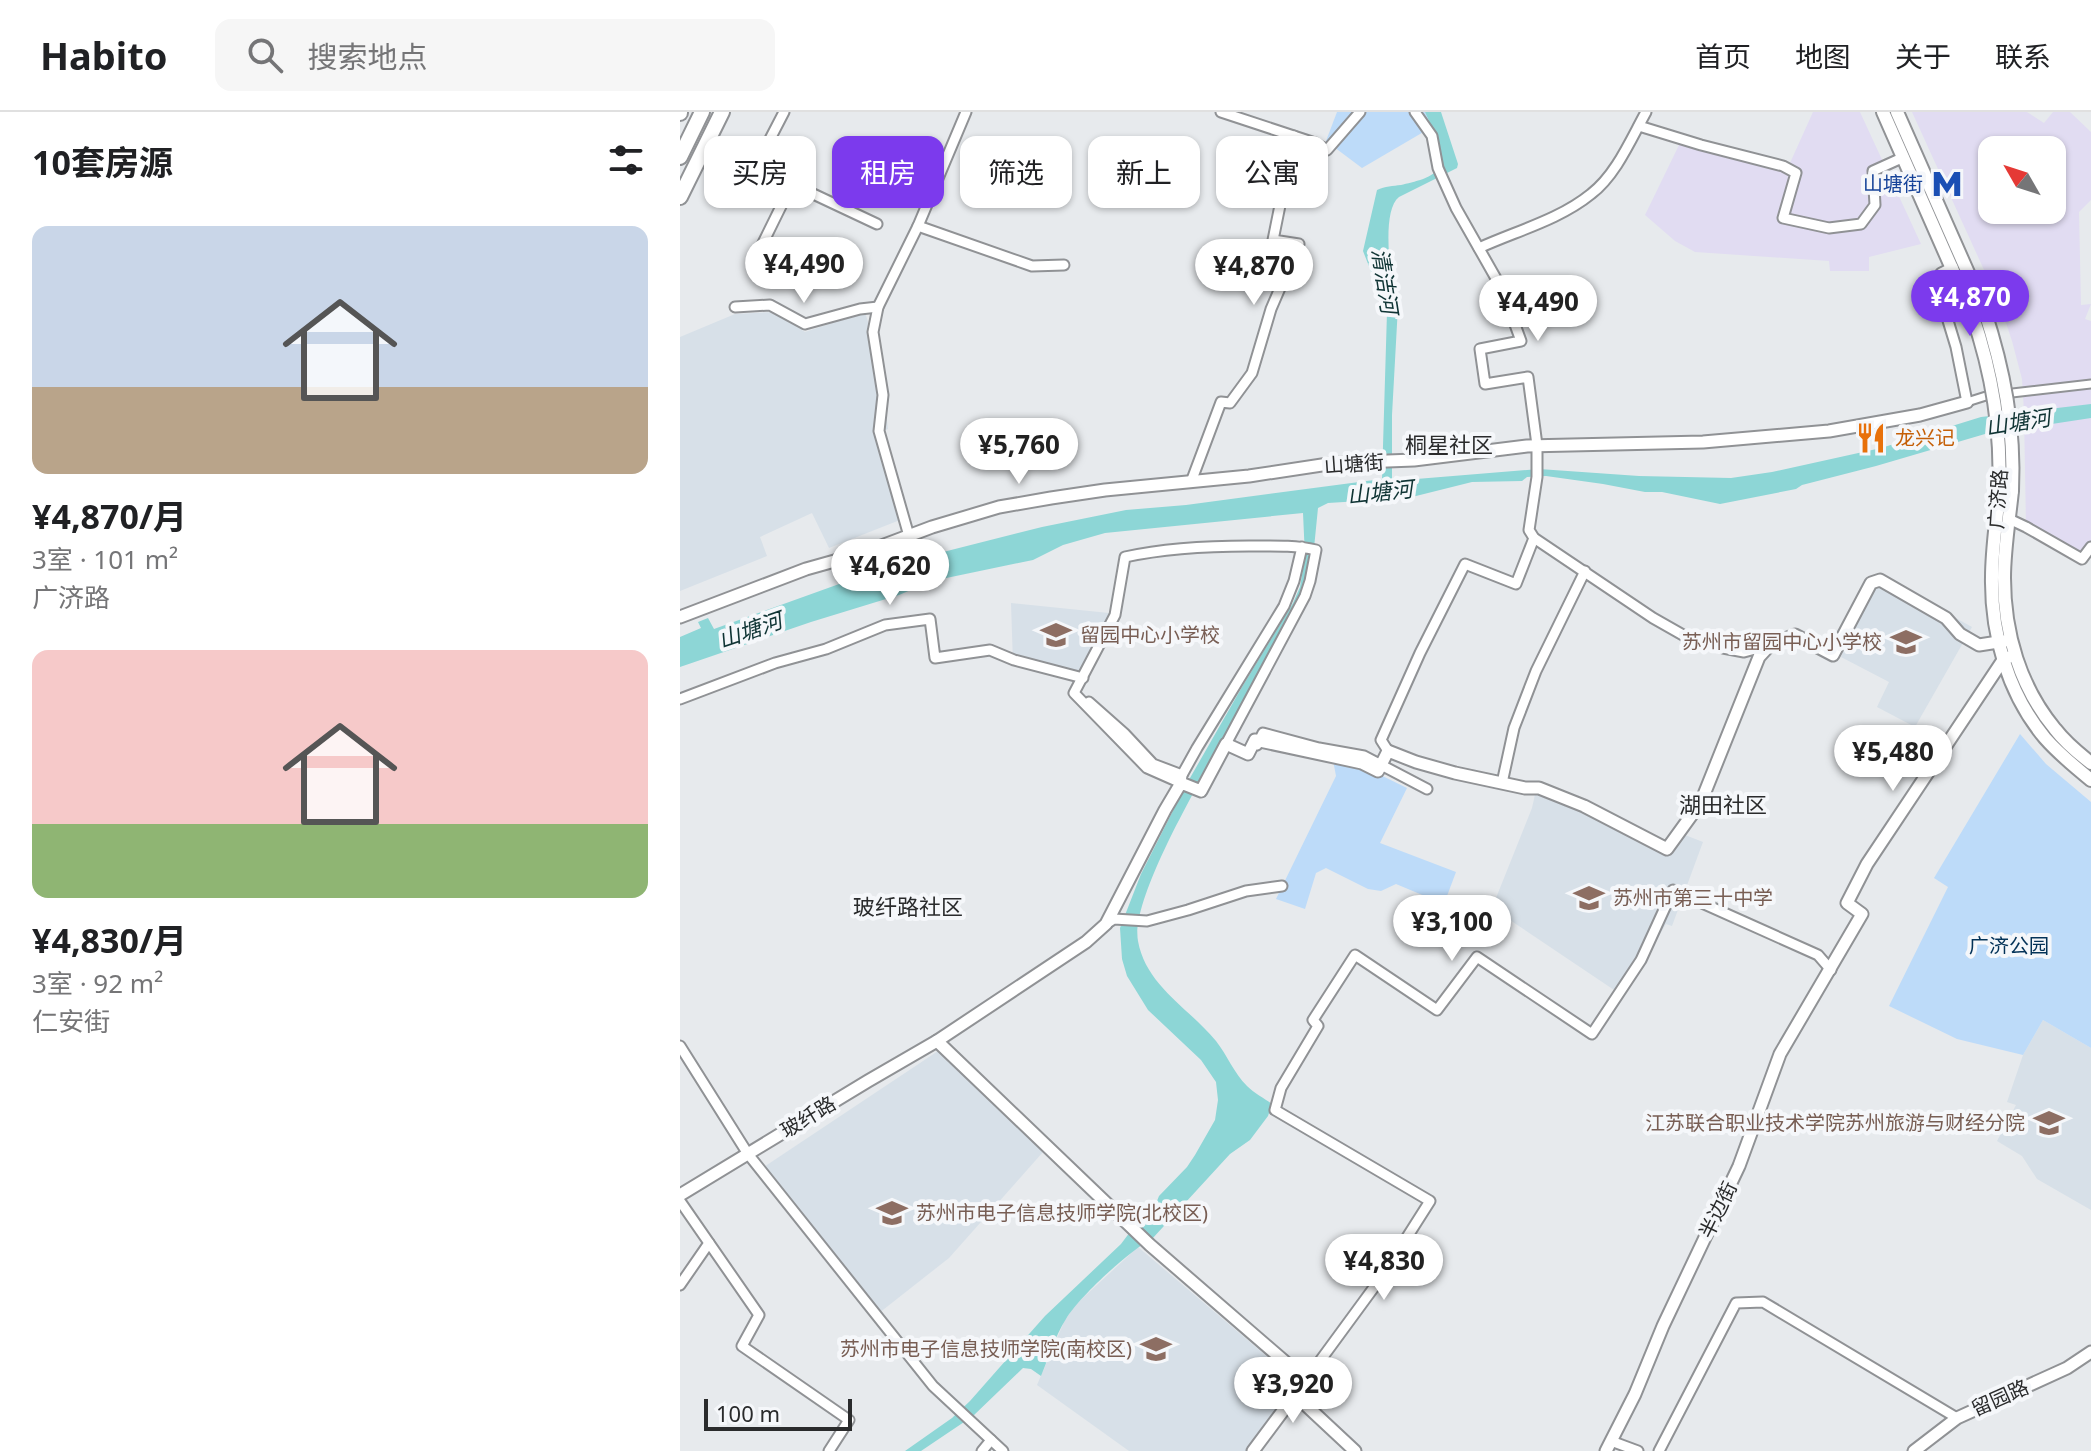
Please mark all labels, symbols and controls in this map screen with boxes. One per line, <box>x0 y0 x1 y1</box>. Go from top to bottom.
search box <box>215 19 775 91</box>
text: Habito <box>40 29 167 81</box>
icon: search <box>243 33 287 77</box>
text: 搜索地点 <box>307 36 427 77</box>
text: 首页 <box>1695 37 1751 75</box>
text: 地图 <box>1795 37 1851 75</box>
text: 关于 <box>1895 37 1951 75</box>
text: 联系 <box>1995 37 2051 75</box>
chip: 买房 <box>704 136 816 208</box>
chip: 租房 <box>832 136 944 208</box>
chip: 筛选 <box>960 136 1072 208</box>
chip: 新上 <box>1088 136 1200 208</box>
chip: 公寓 <box>1216 136 1328 208</box>
north arrow <box>1978 136 2066 224</box>
map controls <box>1978 136 2066 224</box>
icon: filters <box>604 138 648 182</box>
text: 10套房源 <box>32 139 173 185</box>
metro station icon: 山塘街 <box>1930 167 1964 201</box>
place label: 山塘街 <box>1863 170 1923 197</box>
pin: ¥4,490 <box>739 237 869 305</box>
pin: ¥4,870 <box>1189 239 1319 307</box>
text: ¥4,490 <box>763 245 845 281</box>
water label: 清洁河 <box>1366 246 1407 320</box>
text: ¥4,870 <box>1213 247 1295 283</box>
pin: ¥4,870 <box>1905 270 2035 338</box>
pin: ¥4,490 <box>1473 275 1603 343</box>
icon: home <box>268 278 412 422</box>
text: ¥4,870 <box>1929 278 2011 314</box>
text: ¥4,490 <box>1497 283 1579 319</box>
water label: 山塘河 <box>1983 400 2057 441</box>
pin: ¥5,760 <box>954 418 1084 486</box>
restaurant icon: 龙兴记 <box>1854 421 1888 455</box>
place label: 龙兴记 <box>1895 424 1955 451</box>
text: ¥5,760 <box>978 426 1060 462</box>
district label: 桐星社区 <box>1405 429 1493 459</box>
street label: 山塘街 <box>1323 448 1385 479</box>
street label: 广济路 <box>1982 468 2013 530</box>
water label: 山塘河 <box>1346 472 1418 509</box>
text: ¥4,870/月 <box>32 493 187 539</box>
pin: ¥4,620 <box>825 539 955 607</box>
text: 3室 · 101 m² <box>32 541 178 577</box>
text: ¥4,620 <box>849 547 931 583</box>
text: 广济路 <box>32 579 110 615</box>
water label: 山塘河 <box>714 603 790 654</box>
school or university icon: 留园中心小学校 <box>1039 618 1073 652</box>
place label: 留园中心小学校 <box>1080 621 1220 648</box>
school or university icon: 苏州市留园中心小学校 <box>1889 625 1923 659</box>
place label: 苏州市留园中心小学校 <box>1682 628 1882 655</box>
icon: home <box>268 702 412 846</box>
pin: ¥5,480 <box>1828 725 1958 793</box>
text: ¥5,480 <box>1852 733 1934 769</box>
district label: 湖田社区 <box>1679 789 1767 819</box>
school or university icon: 苏州市第三十中学 <box>1572 881 1606 915</box>
place label: 苏州市第三十中学 <box>1613 884 1773 911</box>
district label: 玻纤路社区 <box>853 891 963 921</box>
pin: ¥3,100 <box>1387 895 1517 963</box>
text: ¥3,100 <box>1411 903 1493 939</box>
text: ¥4,830/月 <box>32 917 187 963</box>
park label: 广济公园 <box>1969 932 2049 959</box>
text: 3室 · 92 m² <box>32 965 163 1001</box>
text: 仁安街 <box>32 1003 110 1039</box>
street label: 玻纤路 <box>775 1090 840 1144</box>
school or university icon: 江苏联合职业技术学院苏州旅游与财经分院 <box>2032 1106 2066 1140</box>
place label: 江苏联合职业技术学院苏州旅游与财经分院 <box>1645 1109 2025 1136</box>
street label: 半边街 <box>1692 1177 1743 1243</box>
school or university icon: 苏州市电子信息技师学院(北校区) <box>875 1196 909 1230</box>
place label: 苏州市电子信息技师学院(北校区) <box>916 1199 1208 1226</box>
pin: ¥4,830 <box>1319 1234 1449 1302</box>
text: ¥4,830 <box>1343 1242 1425 1278</box>
school or university icon: 苏州市电子信息技师学院(南校区) <box>1139 1332 1173 1366</box>
place label: 苏州市电子信息技师学院(南校区) <box>840 1335 1132 1362</box>
pin: ¥3,920 <box>1228 1357 1358 1425</box>
text: ¥3,920 <box>1252 1365 1334 1401</box>
street label: 留园路 <box>1967 1373 2033 1422</box>
scale bar <box>704 1395 852 1431</box>
text: 100 m <box>716 1398 780 1428</box>

